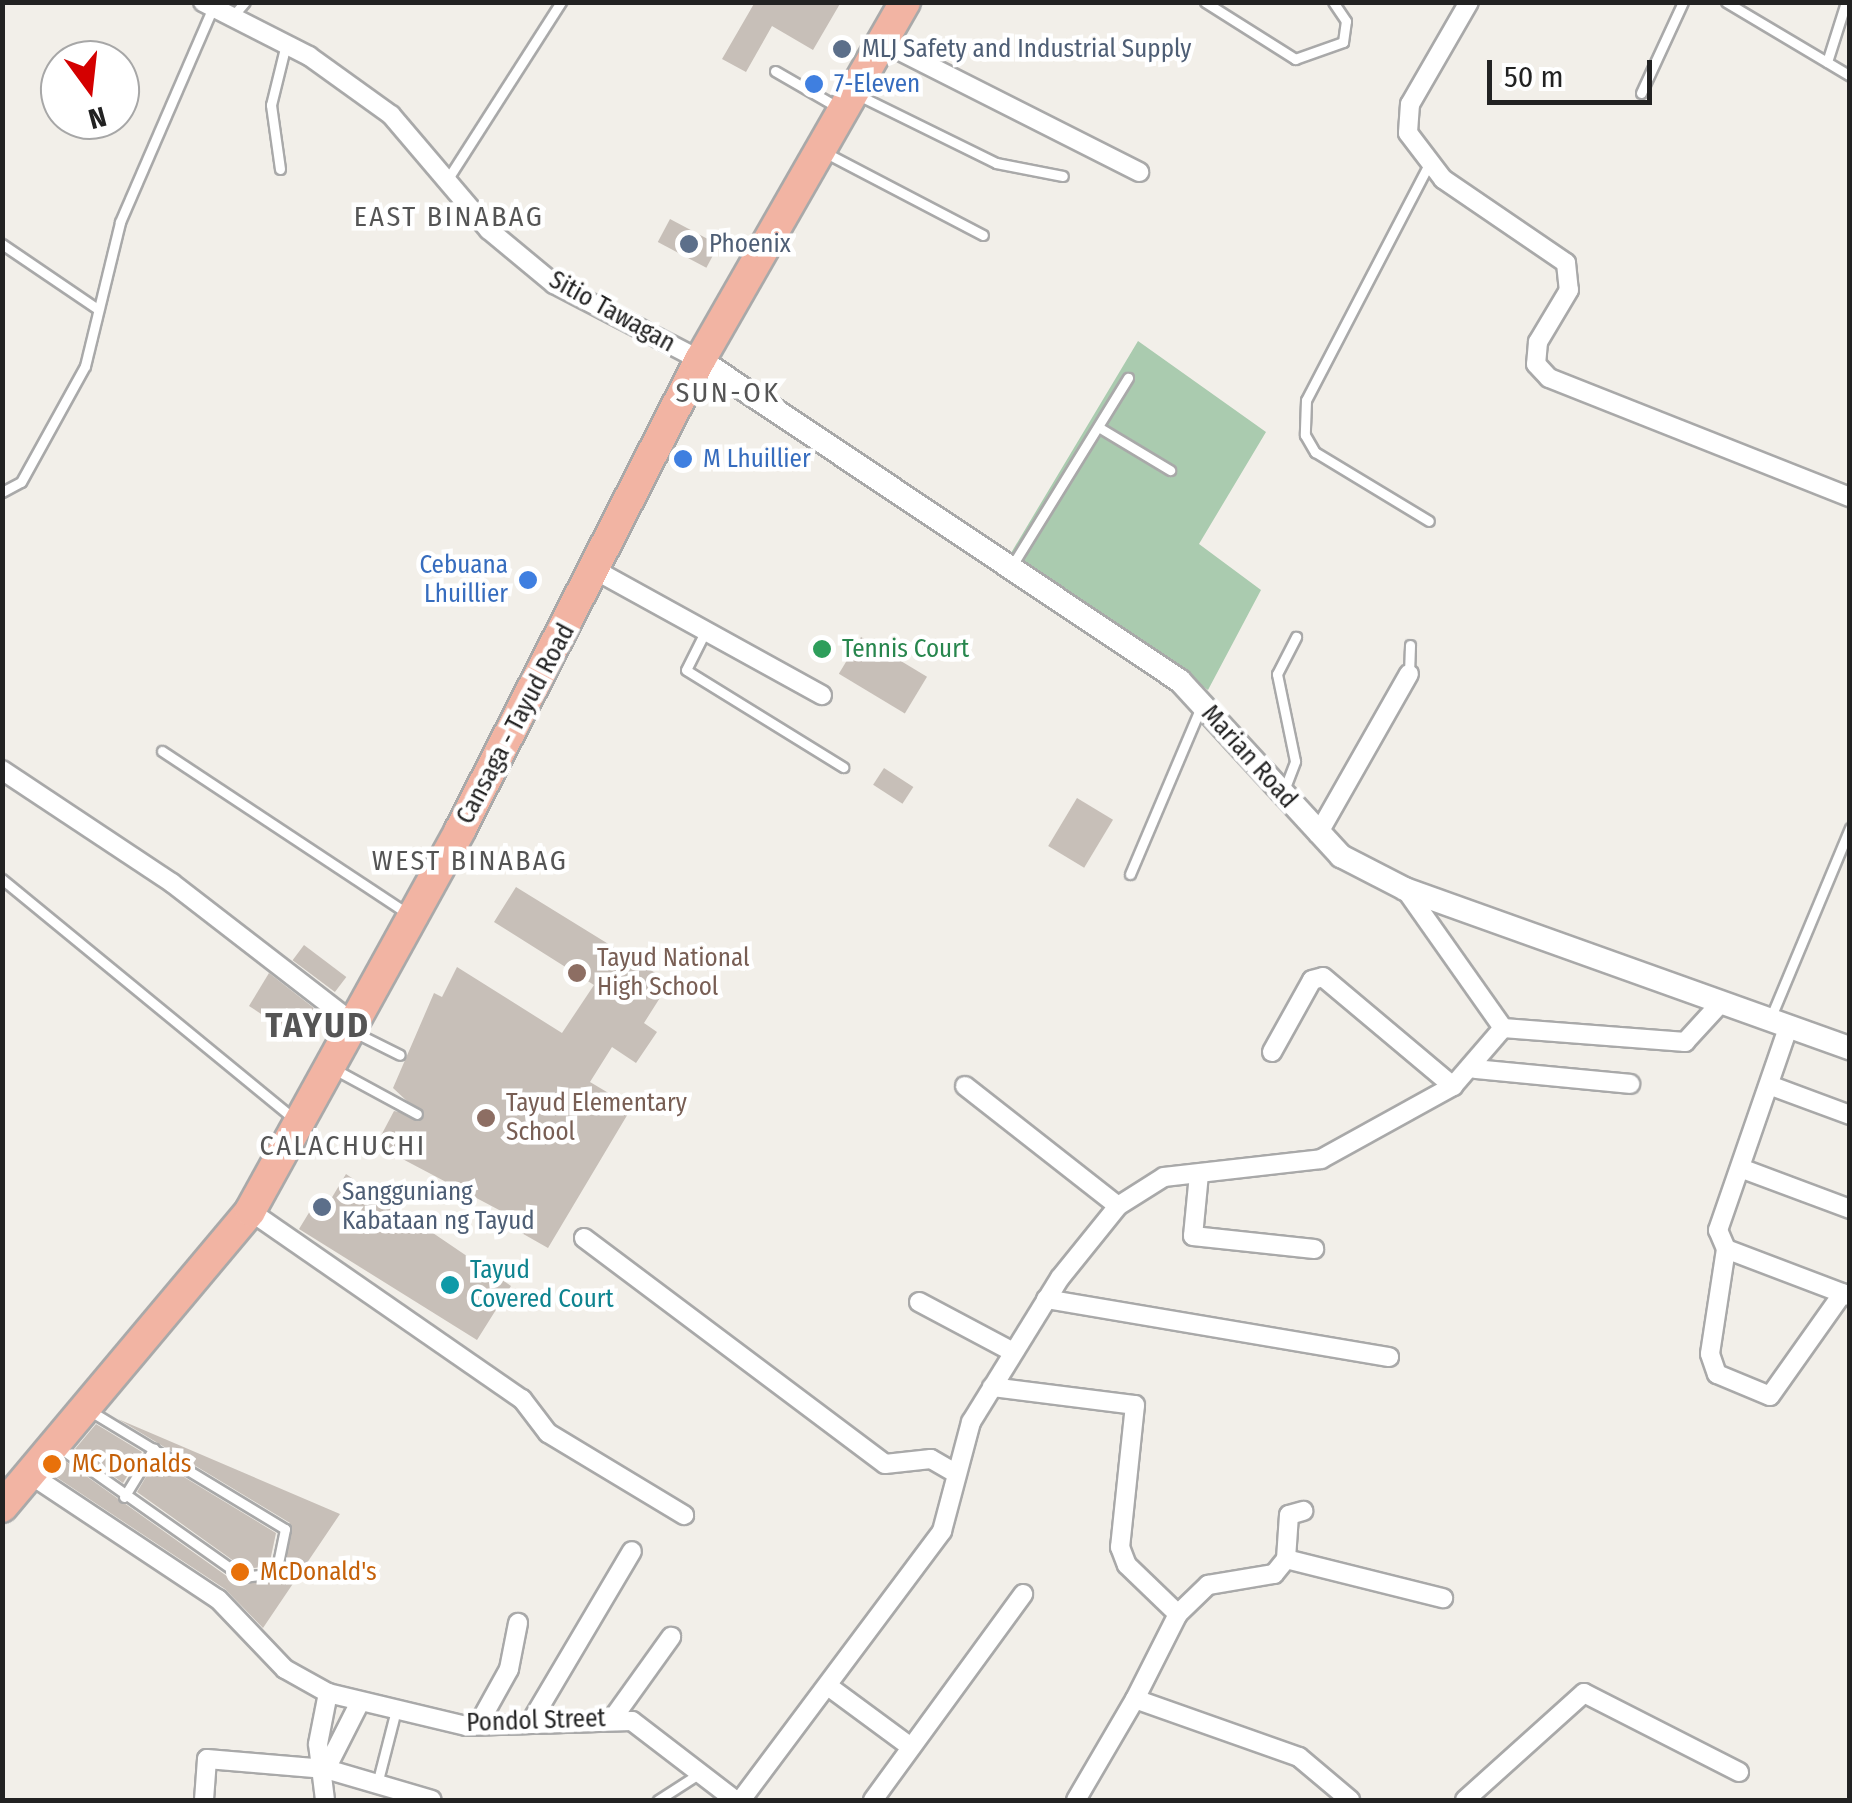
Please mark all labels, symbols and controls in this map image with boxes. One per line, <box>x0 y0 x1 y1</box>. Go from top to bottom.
place label: MLJ Safety and Industrial Supply <box>862 34 1191 64</box>
marker: MLJ Safety and Industrial Supply <box>831 38 853 60</box>
north arrow <box>40 40 140 140</box>
scale bar <box>1492 40 1657 102</box>
text: 50 m <box>1504 59 1564 95</box>
place label: 7-Eleven <box>834 69 920 99</box>
marker: 7-Eleven <box>803 73 825 95</box>
text: N <box>85 99 110 136</box>
district label: EAST BINABAG <box>354 200 544 234</box>
place label: Phoenix <box>709 229 791 259</box>
marker: Phoenix <box>678 233 700 255</box>
street label: Sitio Tawagan <box>544 265 680 359</box>
district label: SUN-OK <box>675 376 781 410</box>
place label: M Lhuillier <box>703 444 811 474</box>
marker: M Lhuillier <box>672 448 694 470</box>
place label: Cebuana Lhuillier <box>419 551 508 610</box>
marker: Cebuana Lhuillier <box>517 569 539 591</box>
street label: Cansaga - Tayud Road <box>451 619 581 829</box>
place label: Tennis Court <box>842 634 969 664</box>
marker: Tennis Court <box>811 638 833 660</box>
street label: Marian Road <box>1195 699 1303 815</box>
district label: WEST BINABAG <box>372 844 568 878</box>
place label: Tayud National High School <box>597 944 750 1003</box>
marker: Tayud National High School <box>566 962 588 984</box>
district label: TAYUD <box>265 1004 371 1046</box>
place label: Tayud Elementary School <box>506 1089 687 1148</box>
marker: Tayud Elementary School <box>475 1107 497 1129</box>
district label: CALACHUCHI <box>260 1129 426 1163</box>
place label: Sangguniang Kabataan ng Tayud <box>342 1178 535 1237</box>
marker: Sangguniang Kabataan ng Tayud <box>311 1196 333 1218</box>
place label: Tayud Covered Court <box>470 1256 614 1315</box>
marker: Tayud Covered Court <box>439 1274 461 1296</box>
place label: MC Donalds <box>72 1449 191 1479</box>
marker: MC Donalds <box>41 1453 63 1475</box>
place label: McDonald's <box>260 1557 377 1587</box>
marker: McDonald's <box>229 1561 251 1583</box>
street label: Pondol Street <box>466 1704 606 1738</box>

